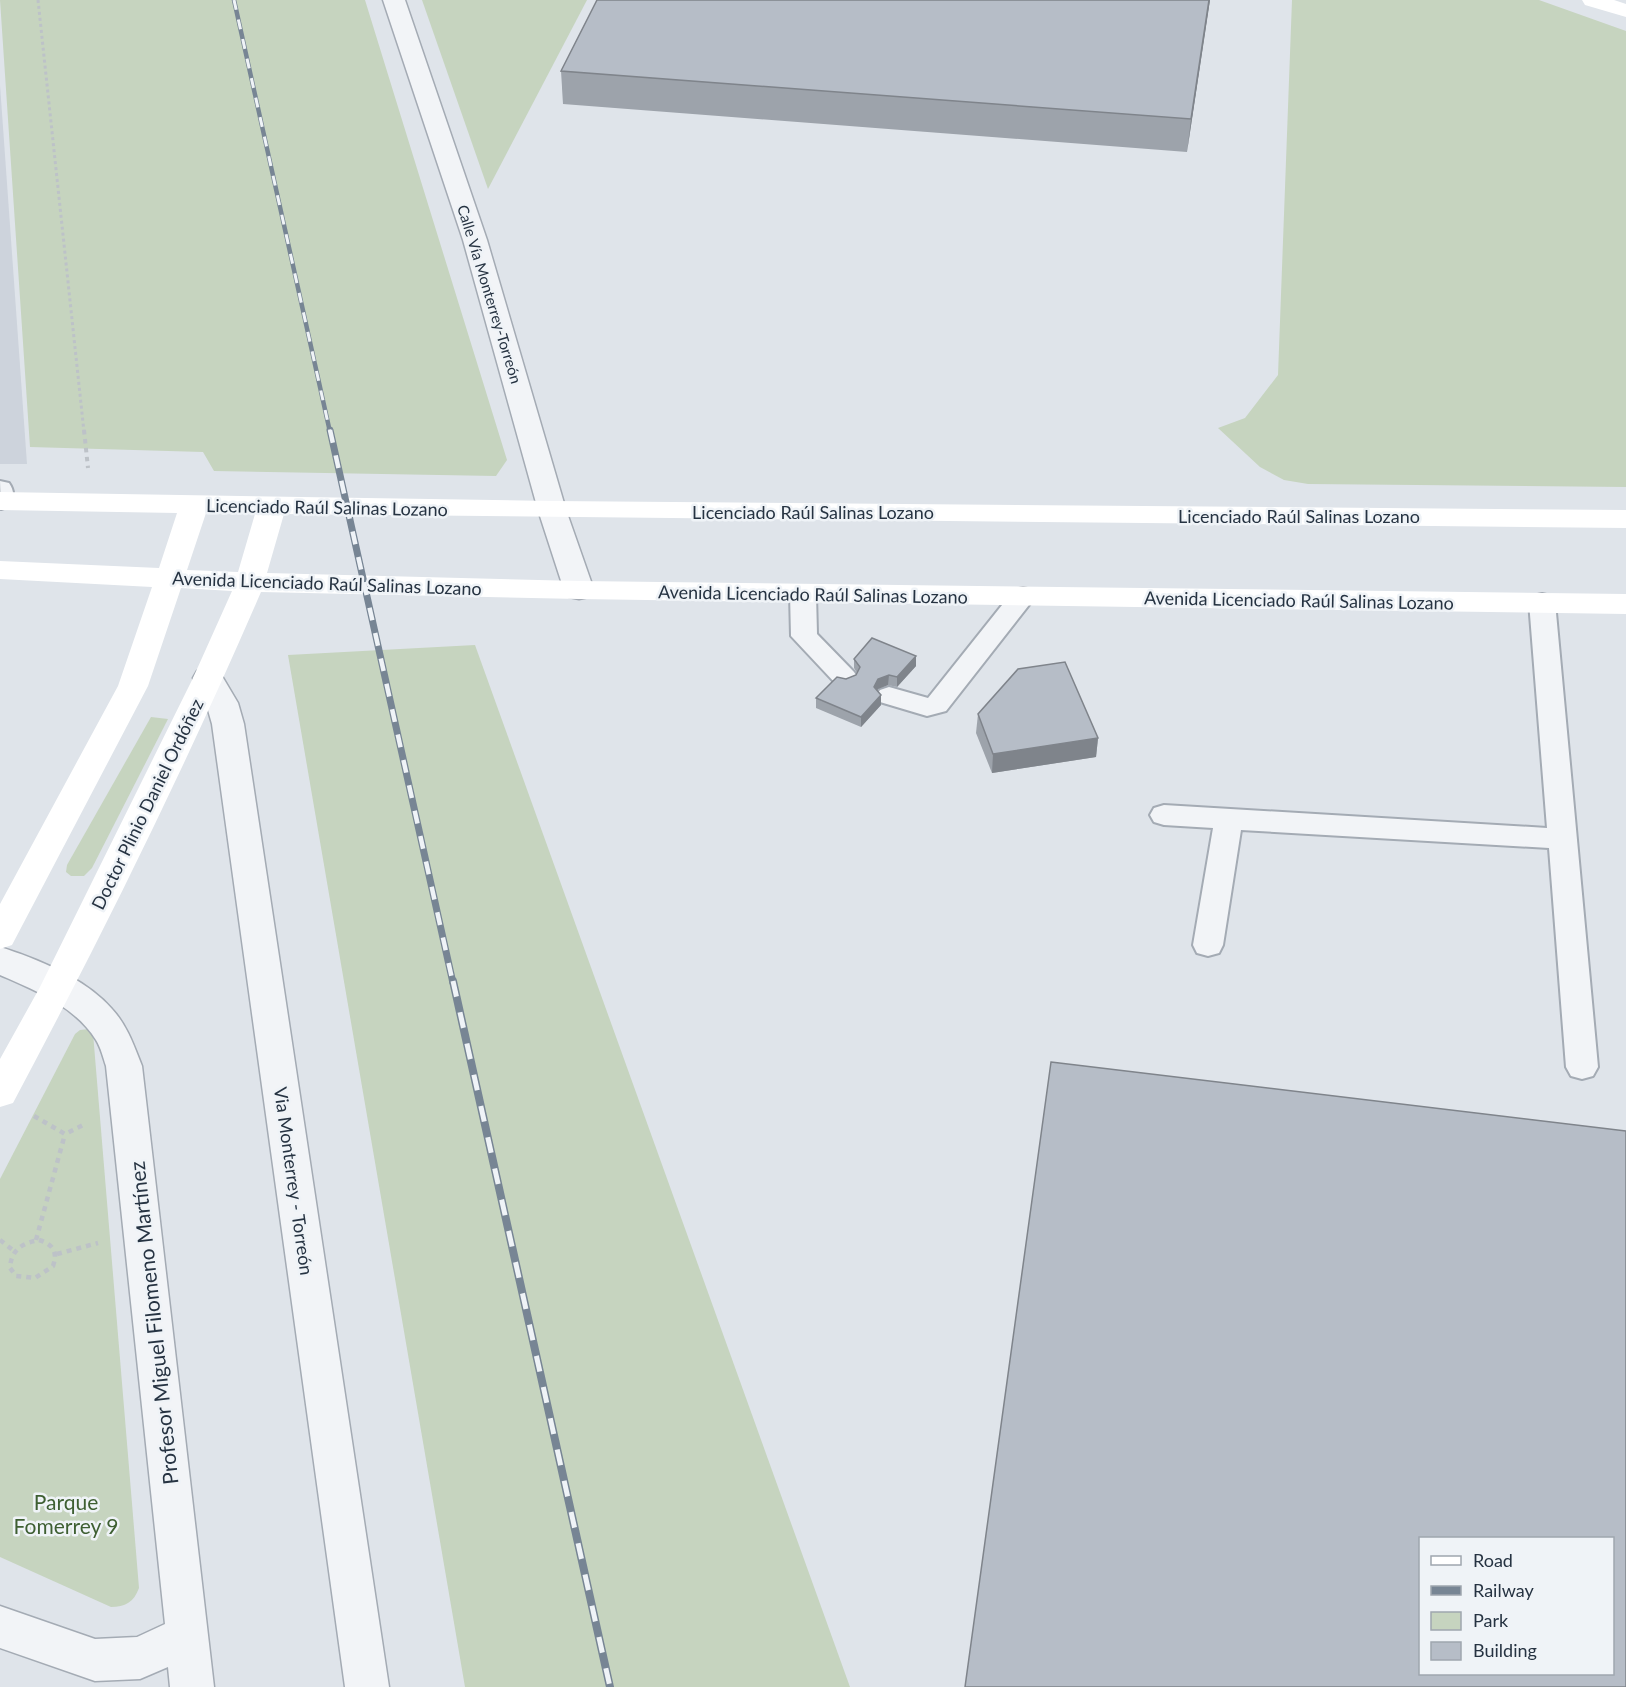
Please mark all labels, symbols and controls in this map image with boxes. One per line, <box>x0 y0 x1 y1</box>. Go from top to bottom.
street label: Calle Vía Monterrey-Torreón <box>454 202 526 386</box>
street label: Licenciado Raúl Salinas Lozano <box>206 494 448 520</box>
street label: Licenciado Raúl Salinas Lozano <box>692 501 934 523</box>
street label: Licenciado Raúl Salinas Lozano <box>1178 505 1420 527</box>
street label: Avenida Licenciado Raúl Salinas Lozano <box>172 567 482 599</box>
street label: Avenida Licenciado Raúl Salinas Lozano <box>658 580 968 608</box>
street label: Avenida Licenciado Raúl Salinas Lozano <box>1144 586 1454 614</box>
street label: Doctor Plinio Daniel Ordóñez <box>86 695 208 913</box>
street label: Via Monterrey - Torreón <box>270 1085 318 1277</box>
street label: Profesor Miguel Filomeno Martínez <box>124 1160 182 1486</box>
park label: Parque Fomerrey 9 <box>14 1489 118 1538</box>
legend <box>1419 1537 1614 1675</box>
text: Road <box>1473 1549 1513 1571</box>
text: Railway <box>1473 1579 1534 1601</box>
text: Park <box>1473 1609 1509 1631</box>
text: Building <box>1473 1639 1537 1661</box>

